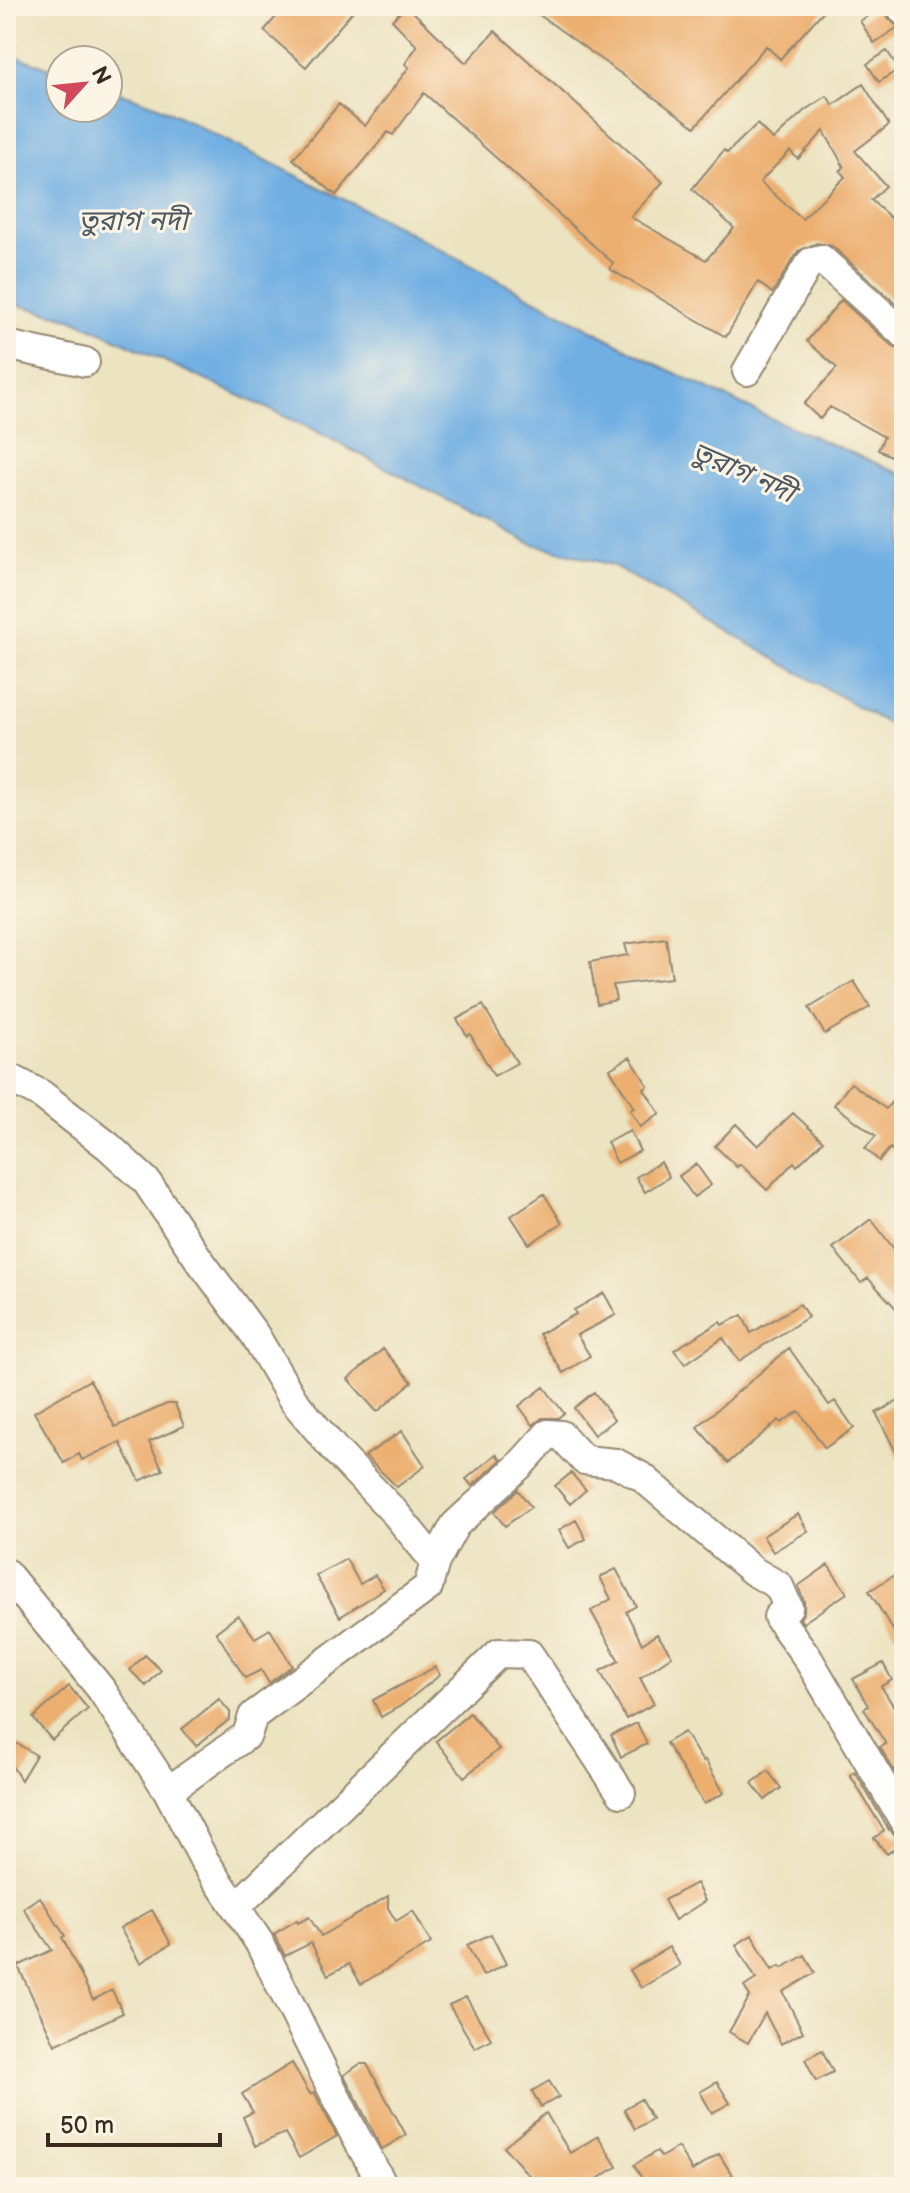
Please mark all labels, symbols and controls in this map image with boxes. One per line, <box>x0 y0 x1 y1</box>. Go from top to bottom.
north arrow <box>44 44 124 124</box>
text: N <box>85 62 116 89</box>
water label: তুরাগ নদী <box>78 204 193 238</box>
water label: তুরাগ নদী <box>686 435 805 513</box>
scale bar <box>48 2097 220 2147</box>
text: 50 m <box>60 2111 114 2140</box>

